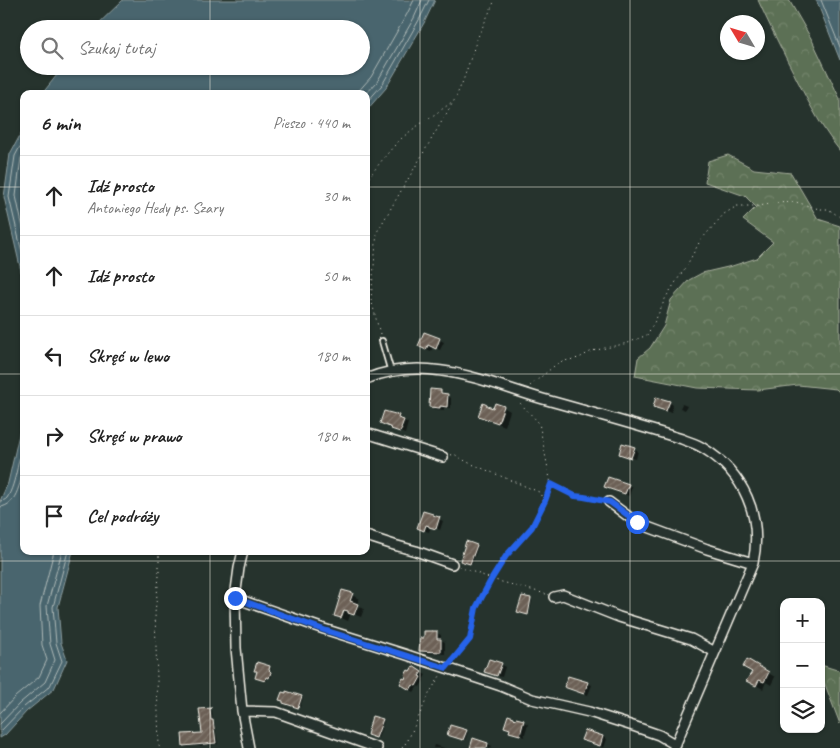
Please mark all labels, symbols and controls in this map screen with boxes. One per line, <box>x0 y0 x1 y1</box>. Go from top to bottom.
north arrow <box>720 15 765 60</box>
search box <box>20 20 370 75</box>
icon: search <box>38 34 66 62</box>
text: Szukaj tutaj <box>78 36 155 60</box>
text: 6 min <box>40 110 81 136</box>
text: Pieszo · 440 m <box>273 113 350 133</box>
text: Idź prosto <box>87 174 154 198</box>
icon: ahead <box>40 182 68 210</box>
text: 30 m <box>323 186 350 206</box>
text: Antoniego Hedy ps. Szary <box>87 198 223 218</box>
icon: ahead <box>40 262 68 290</box>
text: Idź prosto <box>87 264 154 288</box>
text: 50 m <box>323 266 350 286</box>
icon: left <box>40 342 68 370</box>
text: Skręć w lewo <box>87 344 169 368</box>
text: 180 m <box>316 346 350 366</box>
icon: right <box>40 422 68 450</box>
text: Skręć w prawo <box>87 424 182 448</box>
text: 180 m <box>316 426 350 446</box>
icon: arrive <box>40 502 68 530</box>
text: Cel podróży <box>87 504 158 528</box>
route start <box>626 511 649 534</box>
route end <box>224 587 247 610</box>
map controls <box>780 598 825 733</box>
button: + <box>780 598 825 643</box>
button: − <box>780 643 825 688</box>
button: layers <box>780 688 825 733</box>

